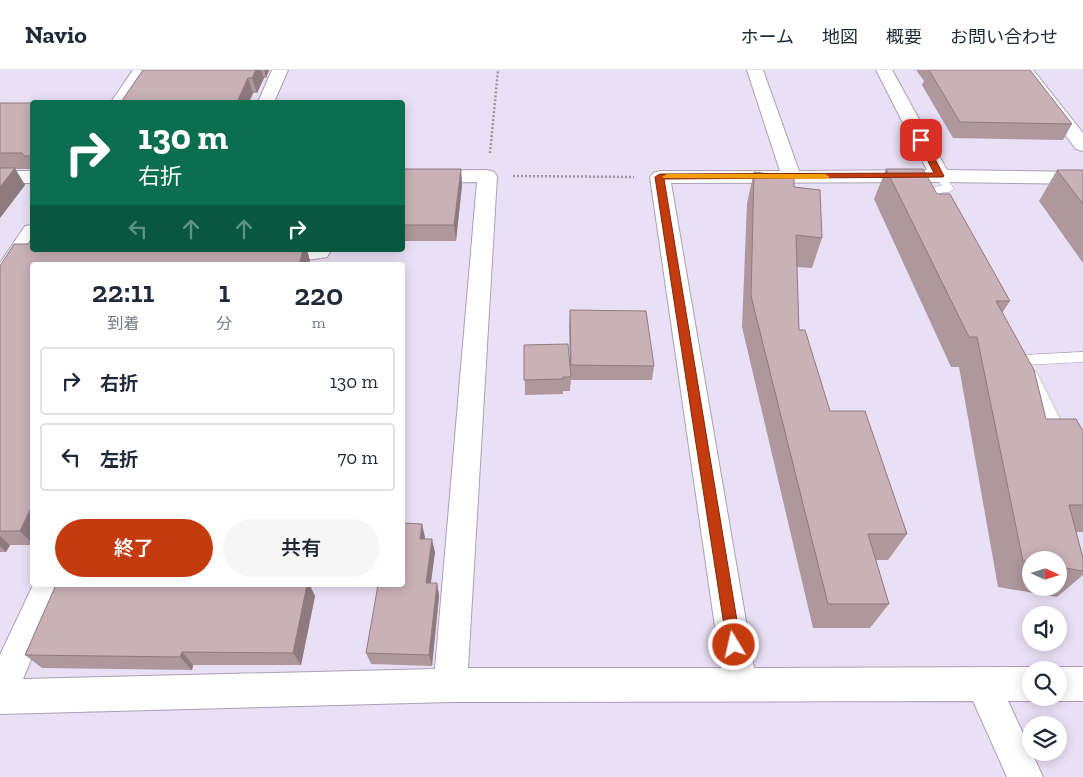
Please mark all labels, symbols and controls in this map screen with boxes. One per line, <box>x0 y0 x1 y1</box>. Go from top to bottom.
text: Navio <box>25 20 87 49</box>
text: ホーム <box>741 26 794 48</box>
text: 地図 <box>822 26 858 48</box>
text: 概要 <box>886 26 922 48</box>
text: お問い合わせ <box>950 26 1058 48</box>
text: 130 m <box>138 116 228 158</box>
pin <box>900 119 942 161</box>
icon: right <box>55 120 120 185</box>
icon: arrive <box>907 126 935 154</box>
text: 右折 <box>138 163 182 190</box>
icon: left <box>124 215 152 243</box>
icon: ahead <box>177 215 205 243</box>
icon: ahead <box>230 215 258 243</box>
icon: right <box>283 215 311 243</box>
text: 22:11 <box>92 274 155 310</box>
text: 1 <box>218 274 230 310</box>
text: 220 <box>294 277 343 313</box>
text: m <box>312 313 326 332</box>
text: 到着 <box>107 314 139 333</box>
text: 分 <box>216 314 232 333</box>
icon: right <box>57 367 85 395</box>
text: 130 m <box>330 370 378 393</box>
text: 右折 <box>100 372 138 395</box>
icon: left <box>57 443 85 471</box>
text: 70 m <box>337 446 378 469</box>
text: 左折 <box>100 448 138 471</box>
button: 終了 <box>55 519 213 577</box>
button: 共有 <box>223 519 380 577</box>
north arrow <box>1022 551 1068 596</box>
map controls <box>1022 551 1067 761</box>
button: sound <box>1022 606 1067 651</box>
position arrow <box>707 618 759 670</box>
button: search <box>1022 661 1067 706</box>
button: layers <box>1022 716 1067 761</box>

